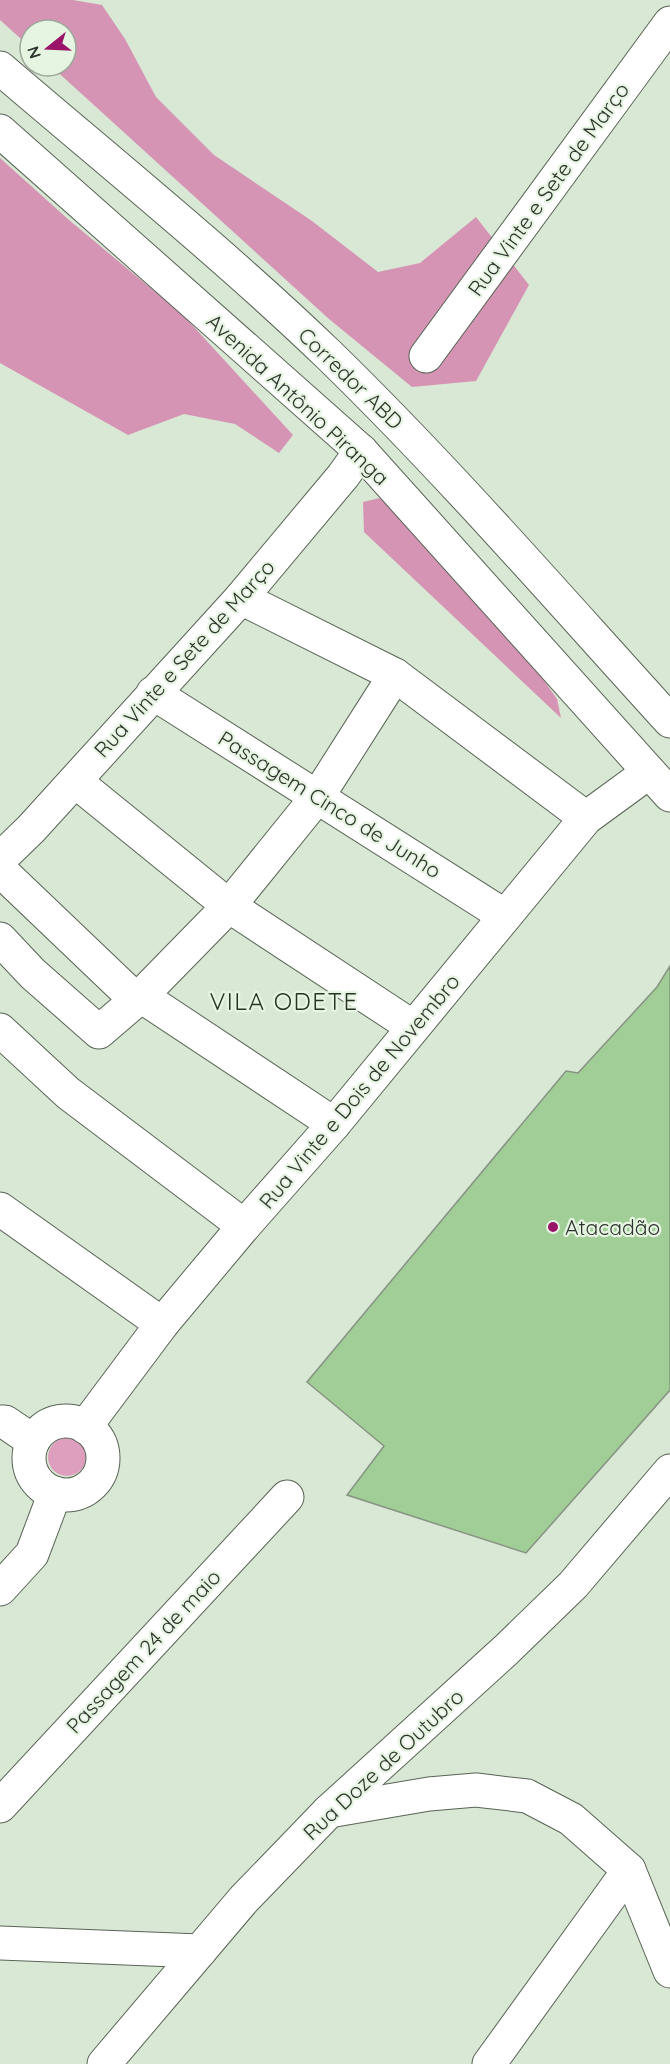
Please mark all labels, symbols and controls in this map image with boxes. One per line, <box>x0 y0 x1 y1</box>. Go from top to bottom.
north arrow <box>18 18 78 78</box>
text: N <box>22 44 45 61</box>
street label: Rua Vinte e Sete de Março <box>462 77 634 301</box>
street label: Avenida Antônio Piranga <box>201 308 395 490</box>
street label: Corredor ABD <box>293 322 409 434</box>
street label: Rua Vinte e Sete de Março <box>88 554 280 762</box>
street label: Passagem Cinco de Junho <box>214 725 446 883</box>
street label: Rua Vinte e Dois de Novembro <box>253 968 465 1214</box>
district label: VILA ODETE <box>209 986 359 1016</box>
place label: Atacadão <box>565 1214 660 1240</box>
marker: Atacadão <box>546 1220 560 1234</box>
street label: Passagem 24 de maio <box>60 1564 226 1738</box>
street label: Rua Doze de Outubro <box>297 1683 469 1845</box>

